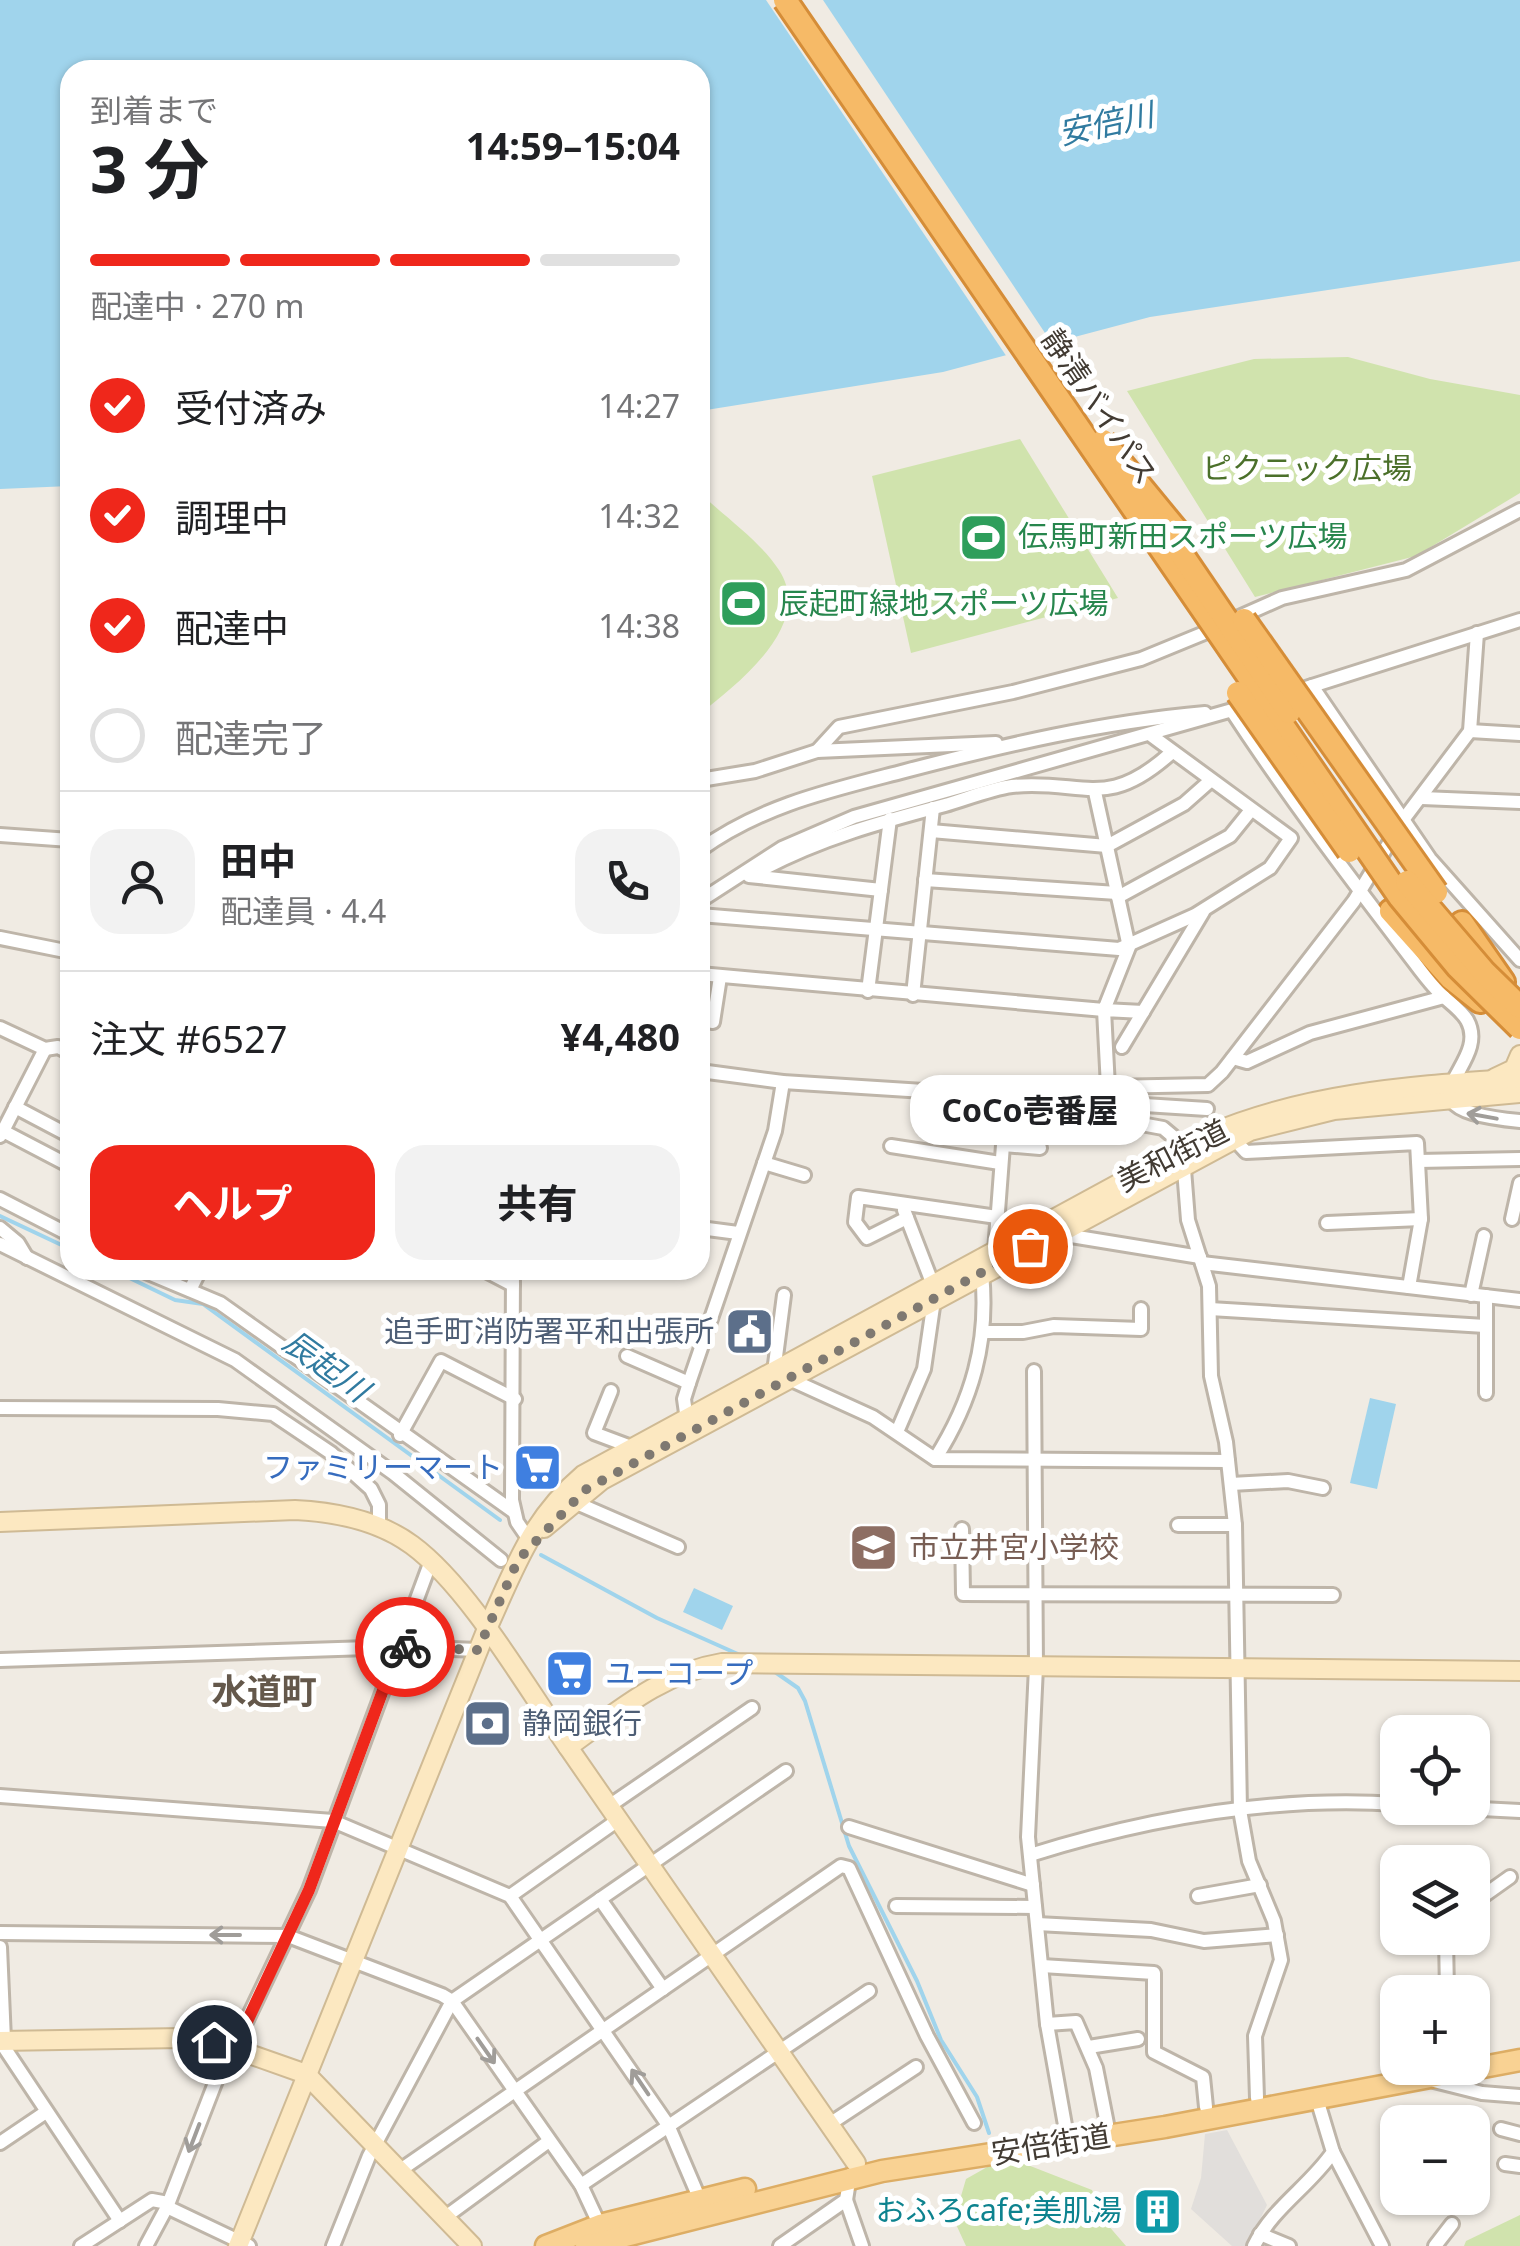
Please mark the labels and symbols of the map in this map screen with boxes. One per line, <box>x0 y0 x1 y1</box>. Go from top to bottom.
water label: 安倍川 <box>1054 91 1160 154</box>
street label: 静清バイパス <box>1033 320 1167 492</box>
park label: ピクニック広場 <box>1202 447 1412 488</box>
sports icon: 伝馬町新田スポーツ広場 <box>957 511 1009 563</box>
place label: 伝馬町新田スポーツ広場 <box>1018 515 1347 556</box>
sports icon: 辰起町緑地スポーツ広場 <box>718 578 770 630</box>
place label: 辰起町緑地スポーツ広場 <box>779 582 1108 623</box>
callout: CoCo壱番屋 <box>910 1076 1150 1146</box>
one-way arrow <box>1467 1105 1499 1124</box>
street label: 美和街道 <box>1110 1109 1235 1200</box>
pin <box>988 1204 1073 1289</box>
public building icon: 追手町消防署平和出張所 <box>723 1306 775 1358</box>
place label: 追手町消防署平和出張所 <box>384 1310 714 1351</box>
water label: 辰起川 <box>275 1319 381 1412</box>
supermarket icon: ファミリーマート <box>512 1442 564 1494</box>
place label: ファミリーマート <box>263 1446 503 1487</box>
school or university icon: 市立井宮小学校 <box>848 1522 900 1574</box>
place label: 市立井宮小学校 <box>909 1526 1119 1567</box>
courier <box>355 1597 455 1697</box>
supermarket icon: ユーコープ <box>544 1648 596 1700</box>
place label: ユーコープ <box>605 1652 753 1693</box>
district label: 水道町 <box>211 1667 317 1714</box>
bank icon: 静岡銀行 <box>461 1698 513 1750</box>
place label: 静岡銀行 <box>522 1702 642 1743</box>
one-way arrow <box>210 1926 242 1944</box>
pin <box>172 2000 257 2085</box>
one-way arrow <box>475 2037 496 2064</box>
one-way arrow <box>629 2069 650 2097</box>
street label: 安倍街道 <box>988 2114 1113 2173</box>
one-way arrow <box>183 2122 201 2153</box>
building icon: おふろcafe;美肌湯 <box>1131 2185 1183 2237</box>
place label: おふろcafe;美肌湯 <box>875 2189 1122 2230</box>

